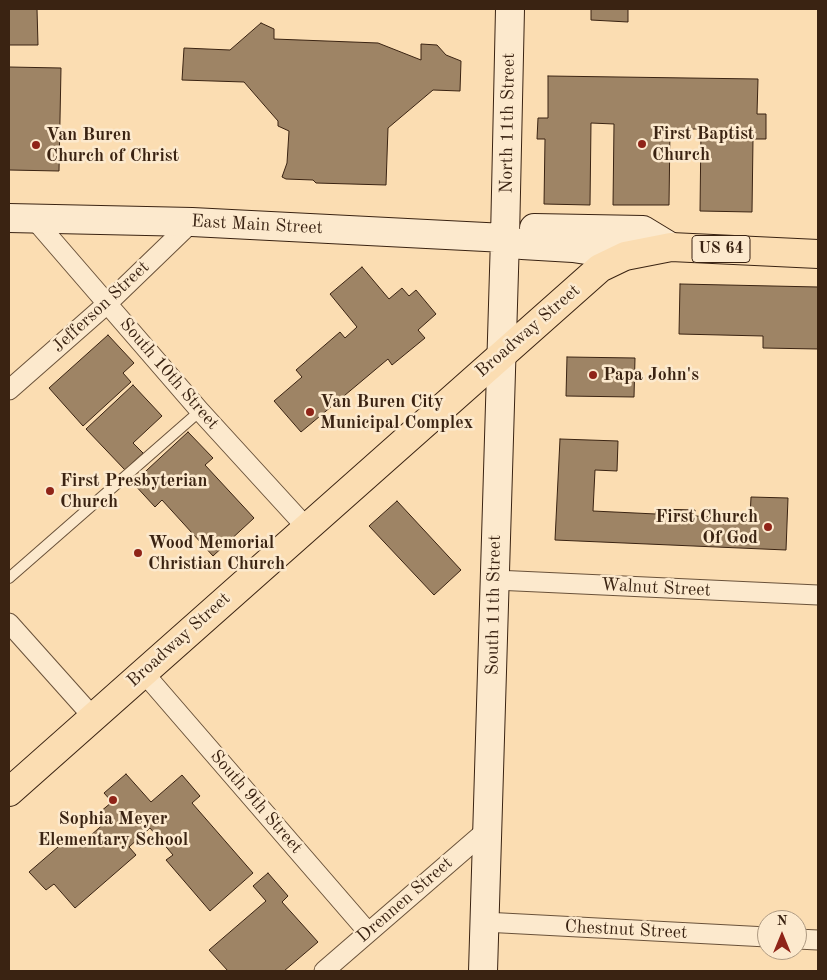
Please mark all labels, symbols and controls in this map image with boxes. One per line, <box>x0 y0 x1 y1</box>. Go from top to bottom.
street label: North 11th Street <box>496 52 520 194</box>
place label: First Baptist Church <box>652 123 754 166</box>
place label: Van Buren Church of Christ <box>46 124 179 166</box>
marker: First Baptist Church <box>636 138 648 150</box>
marker: Van Buren Church of Christ <box>30 139 42 151</box>
street label: East Main Street <box>191 211 323 239</box>
road number: US 64 <box>692 235 750 262</box>
street label: Jefferson Street <box>48 257 154 357</box>
street label: Broadway Street <box>471 280 585 382</box>
street label: South 10th Street <box>115 314 223 434</box>
place label: Papa John's <box>603 364 699 386</box>
marker: Papa John's <box>587 369 599 381</box>
place label: Van Buren City Municipal Complex <box>320 391 473 434</box>
marker: Van Buren City Municipal Complex <box>304 406 316 418</box>
place label: First Presbyterian Church <box>60 470 207 512</box>
marker: First Presbyterian Church <box>44 485 56 497</box>
place label: First Church Of God <box>655 506 758 548</box>
marker: First Church Of God <box>762 521 774 533</box>
place label: Wood Memorial Christian Church <box>148 532 285 574</box>
street label: South 11th Street <box>482 535 506 675</box>
marker: Wood Memorial Christian Church <box>132 547 144 559</box>
street label: Walnut Street <box>601 574 711 602</box>
street label: Broadway Street <box>123 588 235 692</box>
street label: South 9th Street <box>205 746 307 858</box>
marker: Sophia Meyer Elementary School <box>107 794 119 806</box>
place label: Sophia Meyer Elementary School <box>38 808 188 851</box>
street label: Drennen Street <box>353 853 457 947</box>
north arrow <box>757 910 807 960</box>
text: N <box>777 914 787 928</box>
street label: Chestnut Street <box>564 916 688 944</box>

